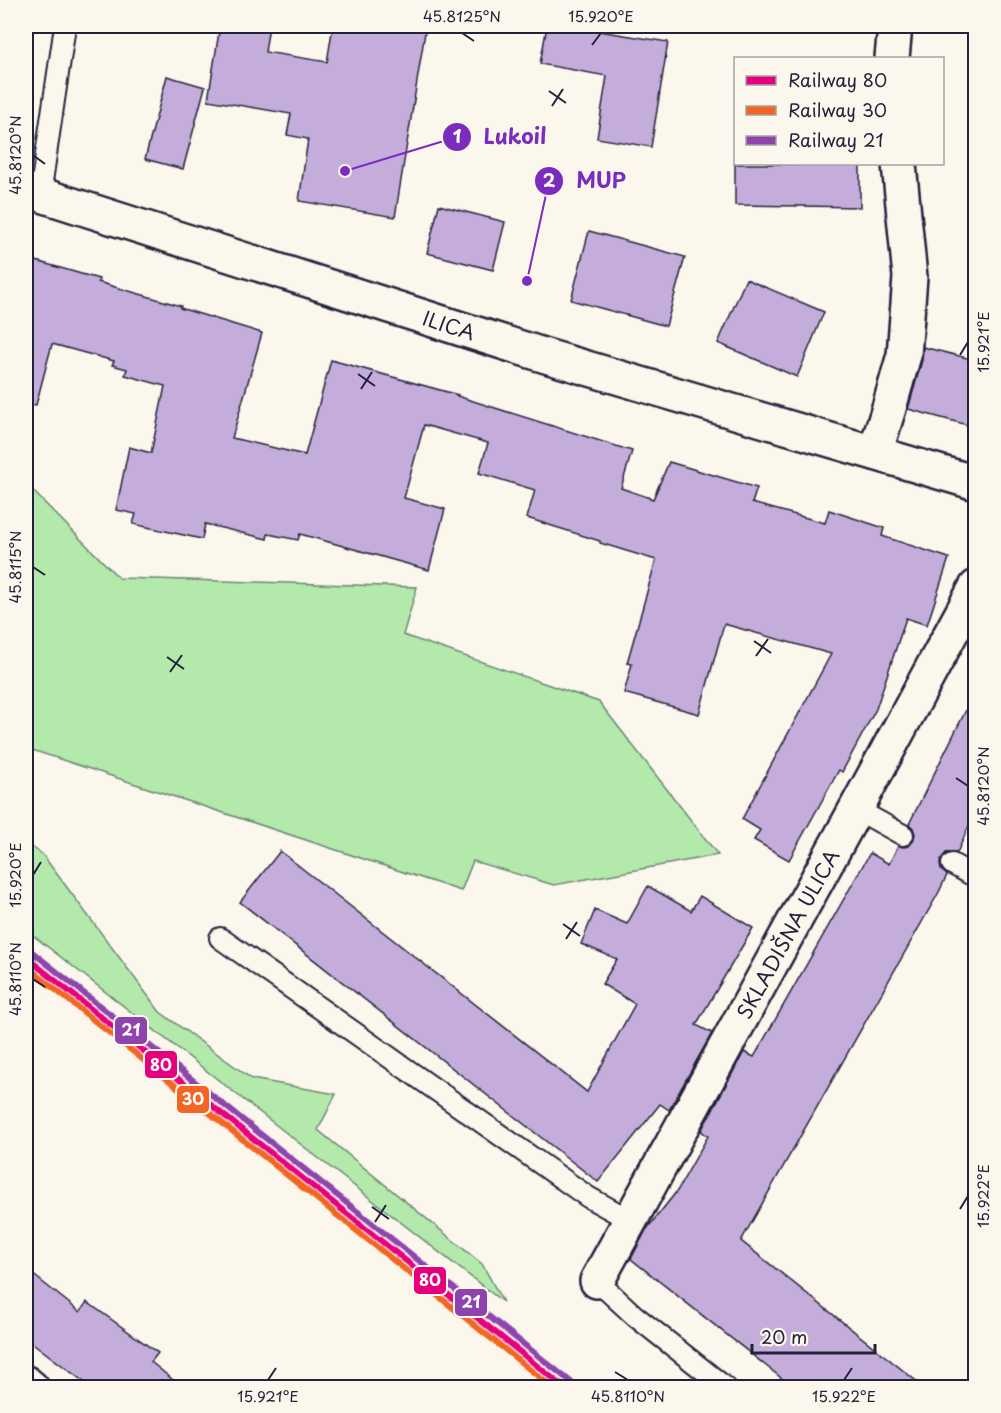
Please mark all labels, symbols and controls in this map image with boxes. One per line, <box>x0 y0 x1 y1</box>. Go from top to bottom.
text: 45.8125°N <box>423 4 501 27</box>
text: 15.920°E <box>568 4 634 27</box>
legend <box>734 57 944 165</box>
text: Railway 80 <box>788 66 887 93</box>
text: Railway 30 <box>788 96 887 123</box>
text: 45.8120°N <box>3 115 26 195</box>
callout: Lukoil <box>442 117 559 156</box>
text: Lukoil <box>484 119 546 151</box>
text: 1 <box>453 122 462 149</box>
text: Railway 21 <box>788 126 884 153</box>
callout: MUP <box>534 161 638 200</box>
text: MUP <box>576 163 626 195</box>
text: 2 <box>543 166 556 193</box>
street label: ILICA <box>419 303 479 347</box>
text: 15.921°E <box>971 311 994 373</box>
text: 45.8115°N <box>3 530 26 604</box>
text: 45.8120°N <box>971 746 994 826</box>
text: 15.920°E <box>3 842 26 908</box>
street label: SKLADIŠNA ULICA <box>729 844 846 1024</box>
text: 45.8110°N <box>3 942 26 1016</box>
line badge: 21 <box>114 1016 148 1045</box>
text: 21 <box>122 1017 141 1041</box>
line badge: 80 <box>144 1050 178 1079</box>
text: 80 <box>150 1052 172 1076</box>
line badge: 30 <box>176 1085 210 1114</box>
text: 30 <box>182 1086 204 1110</box>
text: 15.922°E <box>971 1164 994 1228</box>
line badge: 80 <box>413 1266 447 1295</box>
text: 80 <box>419 1267 441 1291</box>
line badge: 21 <box>454 1288 488 1317</box>
text: 21 <box>462 1289 481 1313</box>
scale bar <box>752 1317 875 1355</box>
text: 20 m <box>761 1323 807 1350</box>
text: 15.921°E <box>237 1384 299 1407</box>
text: 45.8110°N <box>591 1384 665 1407</box>
text: 15.922°E <box>812 1384 876 1407</box>

